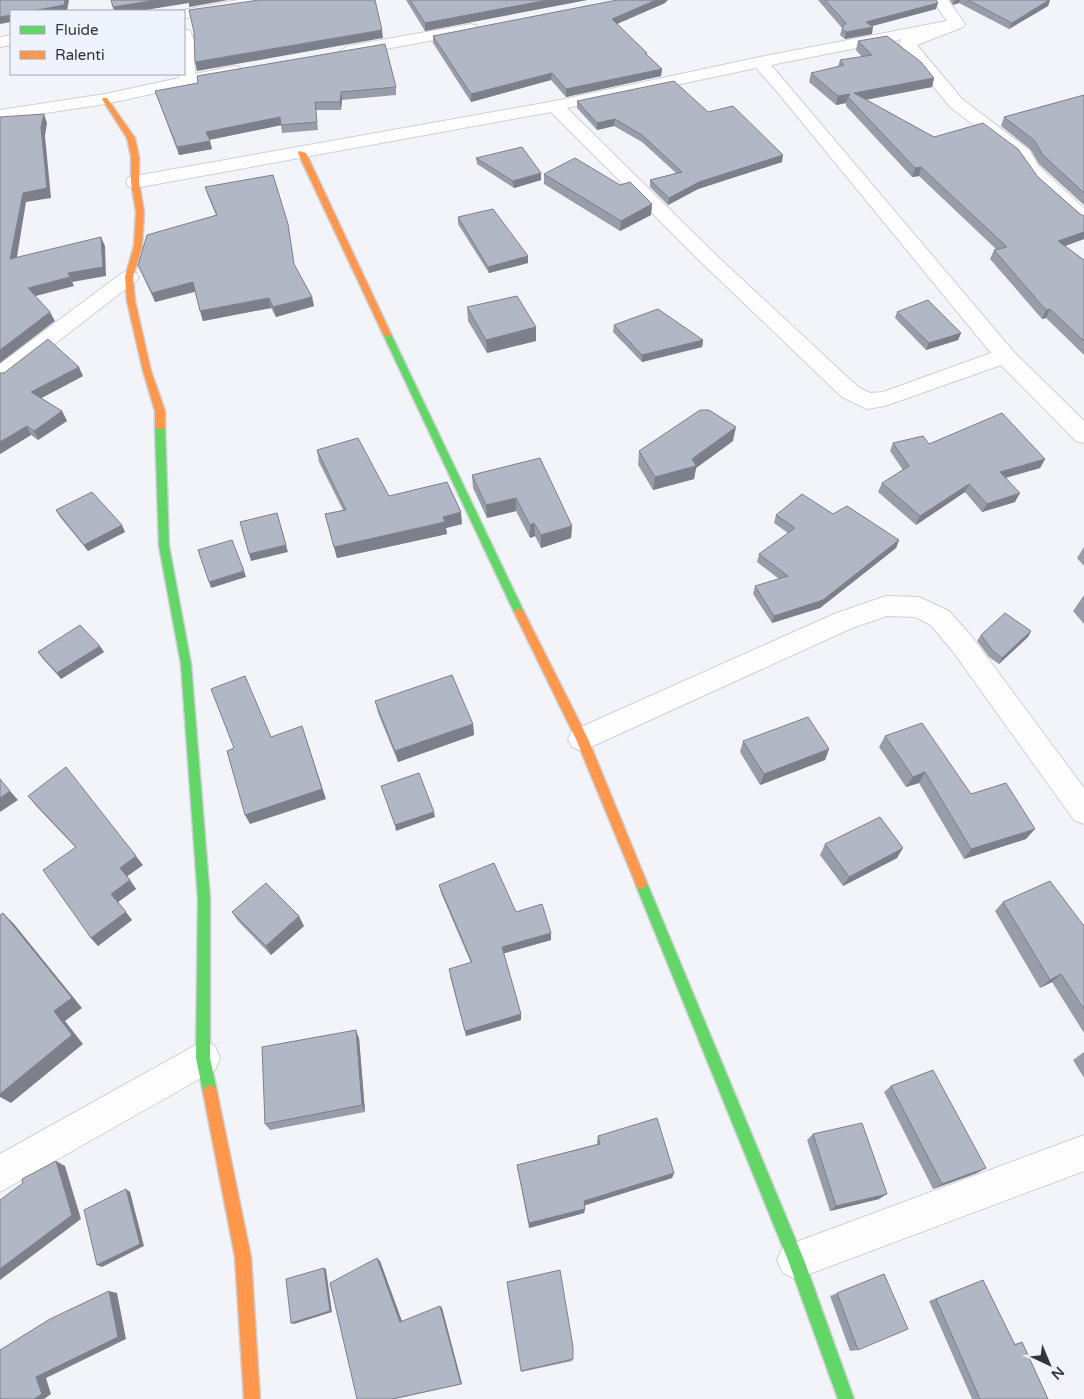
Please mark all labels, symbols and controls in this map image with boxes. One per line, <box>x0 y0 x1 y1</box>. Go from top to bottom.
legend <box>10 10 185 75</box>
text: Fluide <box>55 21 99 39</box>
text: Ralenti <box>55 46 105 64</box>
north arrow <box>1024 1339 1074 1389</box>
text: N <box>1048 1363 1068 1383</box>

